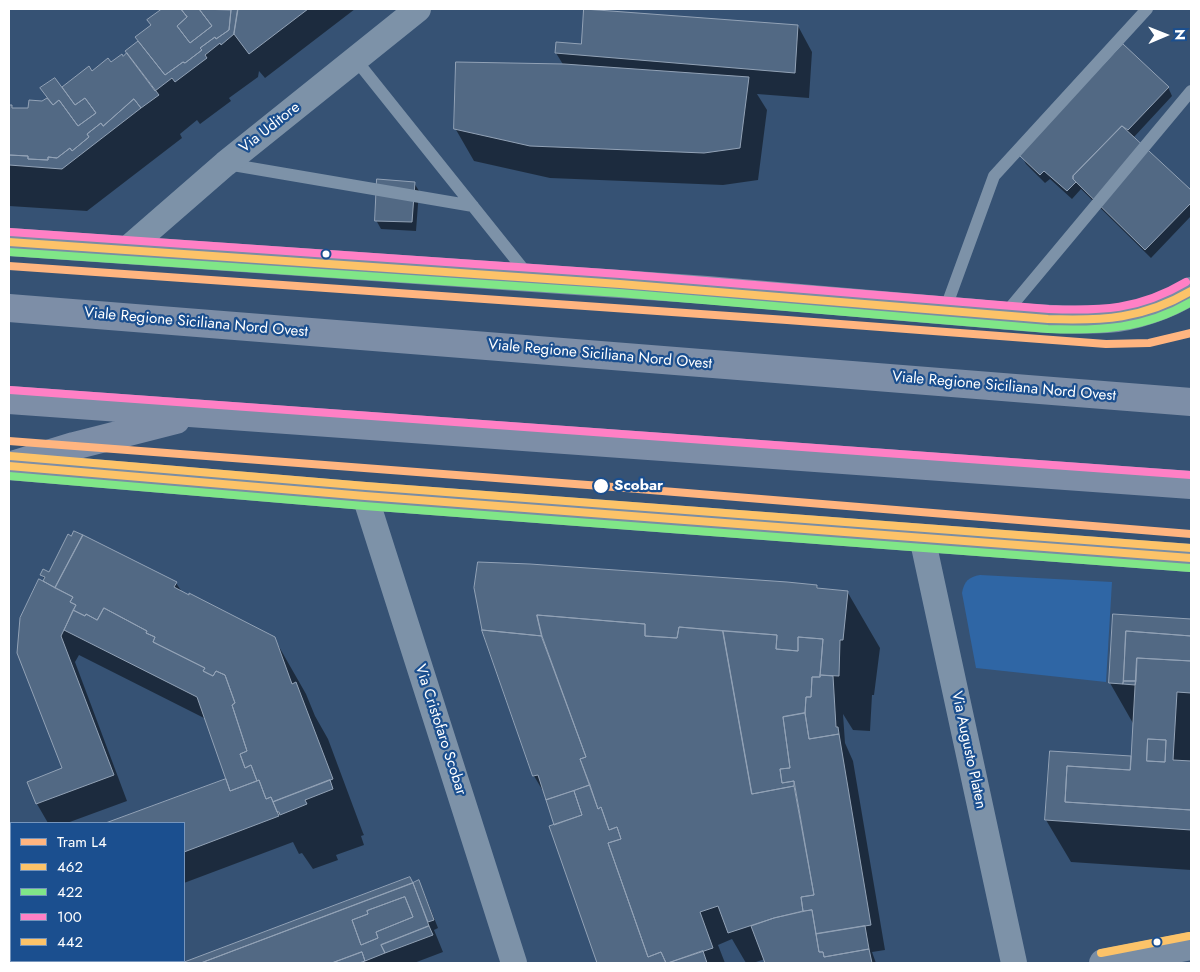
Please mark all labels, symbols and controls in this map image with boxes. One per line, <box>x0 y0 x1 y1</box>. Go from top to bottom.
north arrow <box>1140 10 1190 60</box>
text: N <box>1170 29 1190 40</box>
street label: Via Uditore <box>236 99 304 157</box>
unlabelled marker <box>321 249 331 259</box>
street label: Viale Regione Siciliana Nord Ovest <box>83 304 309 342</box>
street label: Viale Regione Siciliana Nord Ovest <box>487 336 713 374</box>
street label: Viale Regione Siciliana Nord Ovest <box>891 368 1117 406</box>
marker: Scobar <box>592 477 610 495</box>
place label: Scobar <box>614 477 663 495</box>
street label: Via Cristofaro Scobar <box>410 662 470 798</box>
street label: Via Augusto Platen <box>947 690 989 810</box>
legend <box>10 822 185 962</box>
text: Tram L4 <box>57 831 107 853</box>
text: 462 <box>57 856 83 878</box>
text: 422 <box>57 881 83 903</box>
text: 100 <box>57 906 82 928</box>
text: 442 <box>57 931 83 953</box>
unlabelled marker <box>1152 937 1162 947</box>

